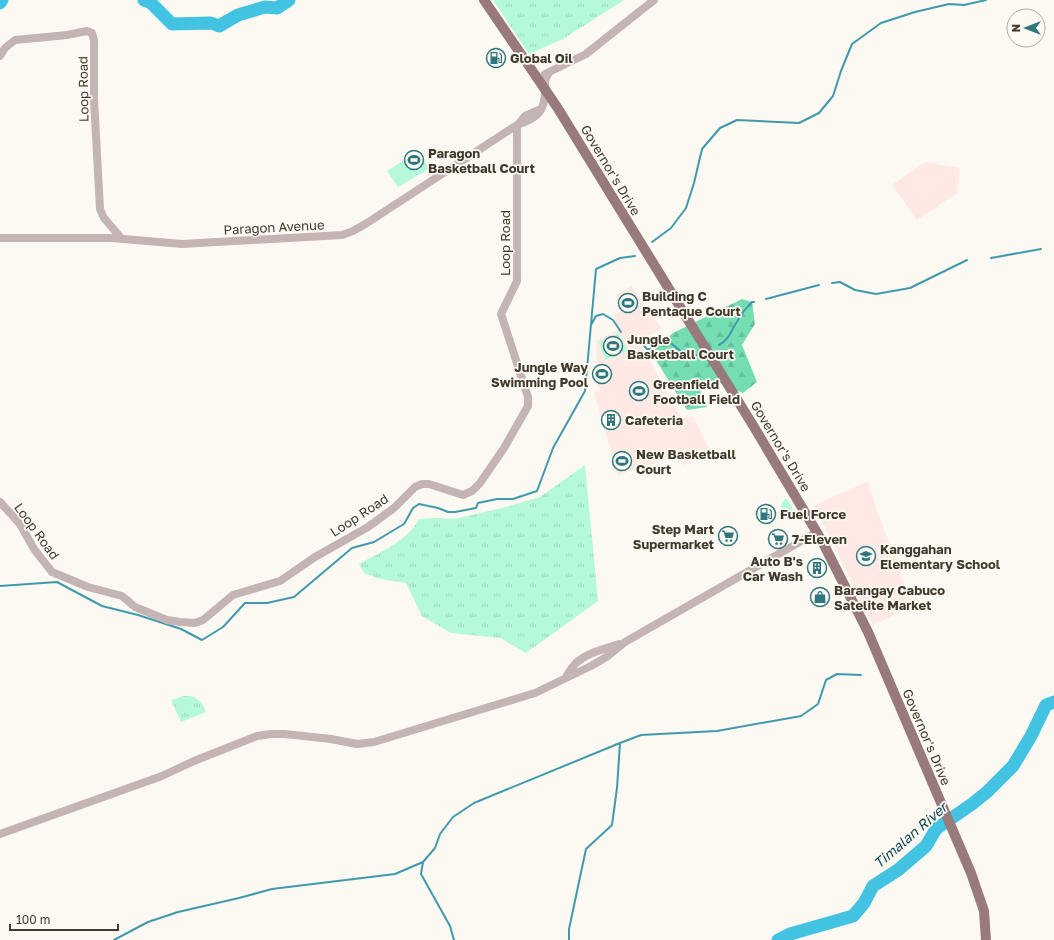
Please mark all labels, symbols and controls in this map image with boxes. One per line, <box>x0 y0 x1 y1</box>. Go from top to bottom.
north arrow <box>1006 8 1046 48</box>
text: N <box>1009 24 1022 32</box>
fuel station icon: Global Oil <box>485 47 507 69</box>
place label: Global Oil <box>510 50 573 66</box>
street label: Loop Road <box>74 56 92 122</box>
street label: Governor's Drive <box>578 122 644 218</box>
place label: Paragon Basketball Court <box>428 145 535 176</box>
sports icon: Paragon Basketball Court <box>403 149 425 171</box>
street label: Loop Road <box>497 210 513 276</box>
street label: Paragon Avenue <box>223 216 325 238</box>
place label: Building C Pentaque Court <box>642 288 741 319</box>
sports icon: Building C Pentaque Court <box>617 292 639 314</box>
place label: Jungle Basketball Court <box>627 331 734 362</box>
sports icon: Jungle Basketball Court <box>602 335 624 357</box>
place label: Jungle Way Swimming Pool <box>491 359 589 390</box>
sports icon: Jungle Way Swimming Pool <box>591 363 613 385</box>
place label: Greenfield Football Field <box>653 376 740 407</box>
sports icon: Greenfield Football Field <box>628 380 650 402</box>
street label: Governor's Drive <box>748 398 814 494</box>
building icon: Cafeteria <box>600 409 622 431</box>
place label: Cafeteria <box>625 412 684 428</box>
place label: New Basketball Court <box>636 446 736 477</box>
sports icon: New Basketball Court <box>611 450 633 472</box>
street label: Loop Road <box>327 490 391 540</box>
street label: Loop Road <box>11 500 63 562</box>
fuel station icon: Fuel Force <box>755 503 777 525</box>
place label: Fuel Force <box>780 506 847 522</box>
place label: Step Mart Supermarket <box>633 521 714 552</box>
supermarket icon: Step Mart Supermarket <box>717 525 739 547</box>
supermarket icon: 7-Eleven <box>767 528 789 550</box>
place label: 7-Eleven <box>792 531 847 547</box>
place label: Kanggahan Elementary School <box>880 541 1001 572</box>
school or university icon: Kanggahan Elementary School <box>855 545 877 567</box>
place label: Auto B's Car Wash <box>743 553 803 584</box>
building icon: Auto B's Car Wash <box>806 557 828 579</box>
place label: Barangay Cabuco Satelite Market <box>834 582 945 613</box>
shop icon: Barangay Cabuco Satelite Market <box>809 586 831 608</box>
street label: Governor's Drive <box>900 686 954 788</box>
water label: Timalan River <box>870 797 952 871</box>
scale bar <box>10 906 118 932</box>
text: 100 m <box>16 912 50 927</box>

